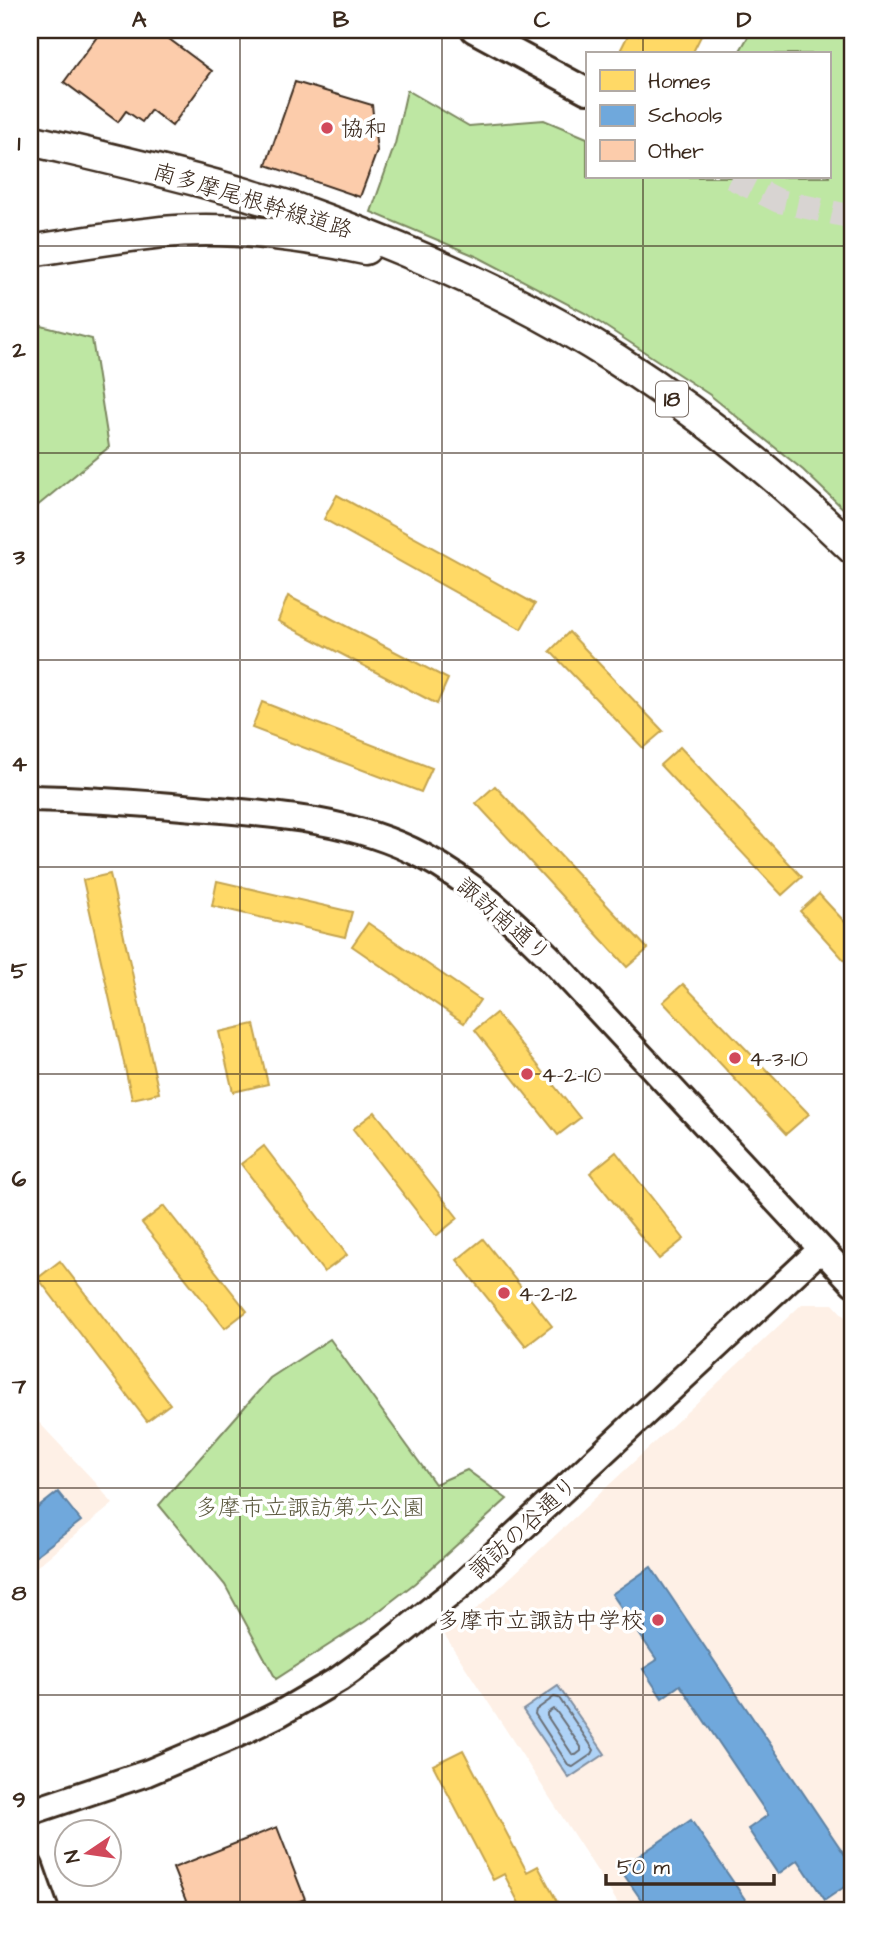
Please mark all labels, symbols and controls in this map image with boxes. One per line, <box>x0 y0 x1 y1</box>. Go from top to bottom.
text: A <box>132 4 147 36</box>
text: B <box>333 4 350 36</box>
text: C <box>534 4 551 36</box>
text: D <box>737 4 752 36</box>
legend <box>586 52 830 178</box>
text: Homes <box>648 67 711 96</box>
text: Schools <box>648 101 723 130</box>
place label: 協和 <box>341 113 387 145</box>
marker: 協和 <box>319 120 335 136</box>
text: 1 <box>18 127 21 159</box>
text: Other <box>648 137 704 166</box>
street label: 南多摩尾根幹線道路 <box>149 155 356 247</box>
text: 2 <box>11 334 26 366</box>
road number: 18 <box>656 382 688 416</box>
text: 3 <box>12 541 25 573</box>
text: 4 <box>11 748 27 780</box>
street label: 諏訪南通り <box>449 870 557 970</box>
text: 5 <box>11 955 28 987</box>
place label: 4-3-10 <box>749 1043 808 1075</box>
marker: 4-3-10 <box>727 1050 743 1066</box>
place label: 4-2-10 <box>541 1059 602 1091</box>
marker: 4-2-10 <box>519 1066 535 1082</box>
text: 6 <box>12 1163 27 1195</box>
place label: 4-2-12 <box>518 1278 577 1310</box>
marker: 4-2-12 <box>496 1285 512 1301</box>
text: 7 <box>11 1370 27 1402</box>
street label: 諏訪の谷通り <box>462 1469 585 1586</box>
park label: 多摩市立諏訪第六公園 <box>195 1492 425 1524</box>
text: 8 <box>12 1577 27 1609</box>
place label: 多摩市立諏訪中学校 <box>437 1605 644 1637</box>
marker: 多摩市立諏訪中学校 <box>650 1612 666 1628</box>
text: 9 <box>12 1784 26 1816</box>
north arrow <box>52 1818 122 1888</box>
scale bar <box>606 1843 774 1887</box>
text: N <box>58 1848 87 1865</box>
text: 50 m <box>617 1853 671 1882</box>

